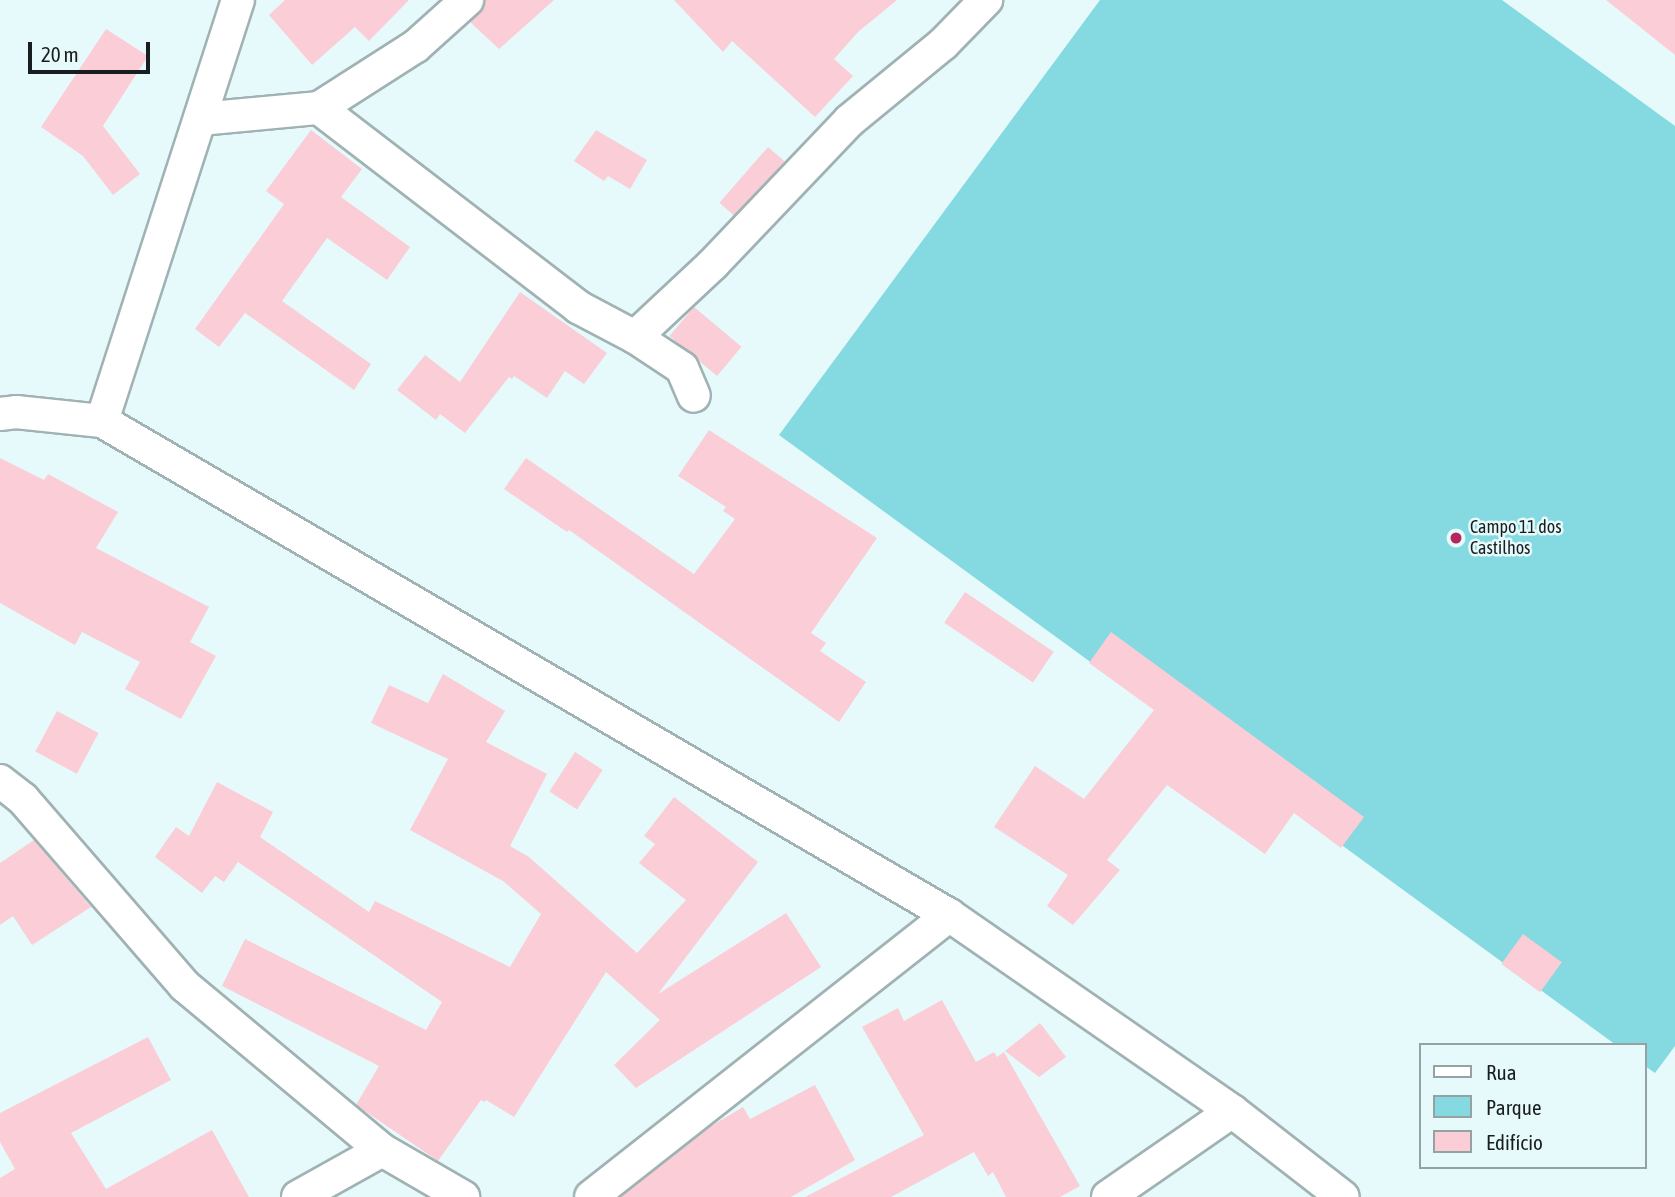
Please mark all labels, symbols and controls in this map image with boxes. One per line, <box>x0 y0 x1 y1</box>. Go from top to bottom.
scale bar <box>32 28 154 72</box>
text: 20 m <box>41 42 79 66</box>
place label: Campo 11 dos Castilhos <box>1470 517 1562 560</box>
marker: Campo 11 dos Castilhos <box>1448 530 1464 546</box>
legend <box>1420 1043 1647 1169</box>
text: Rua <box>1486 1060 1516 1084</box>
text: Parque <box>1486 1095 1541 1119</box>
text: Edifício <box>1486 1130 1543 1154</box>

